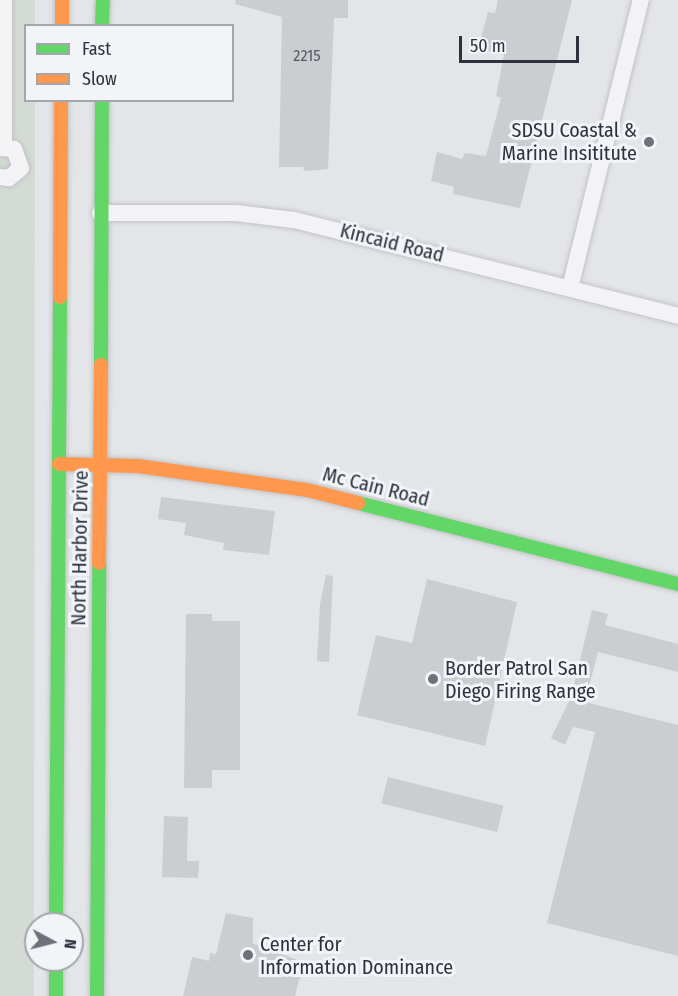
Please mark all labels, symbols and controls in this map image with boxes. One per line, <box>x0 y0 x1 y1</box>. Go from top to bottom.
legend <box>24 24 234 102</box>
scale bar <box>462 24 582 62</box>
text: 50 m <box>470 35 506 57</box>
text: Fast <box>82 38 111 60</box>
house number: 2215 <box>293 46 321 66</box>
text: Slow <box>82 68 117 90</box>
place label: SDSU Coastal & Marine Insititute <box>502 118 637 165</box>
marker: SDSU Coastal & Marine Insititute <box>642 135 656 149</box>
street label: Kincaid Road <box>338 219 446 267</box>
street label: Mc Cain Road <box>320 462 432 512</box>
street label: North Harbor Drive <box>67 470 93 626</box>
place label: Border Patrol San Diego Firing Range <box>445 656 596 703</box>
marker: Border Patrol San Diego Firing Range <box>426 672 440 686</box>
north arrow <box>24 912 84 972</box>
place label: Center for Information Dominance <box>260 932 453 979</box>
text: N <box>60 938 80 950</box>
marker: Center for Information Dominance <box>241 948 255 962</box>

